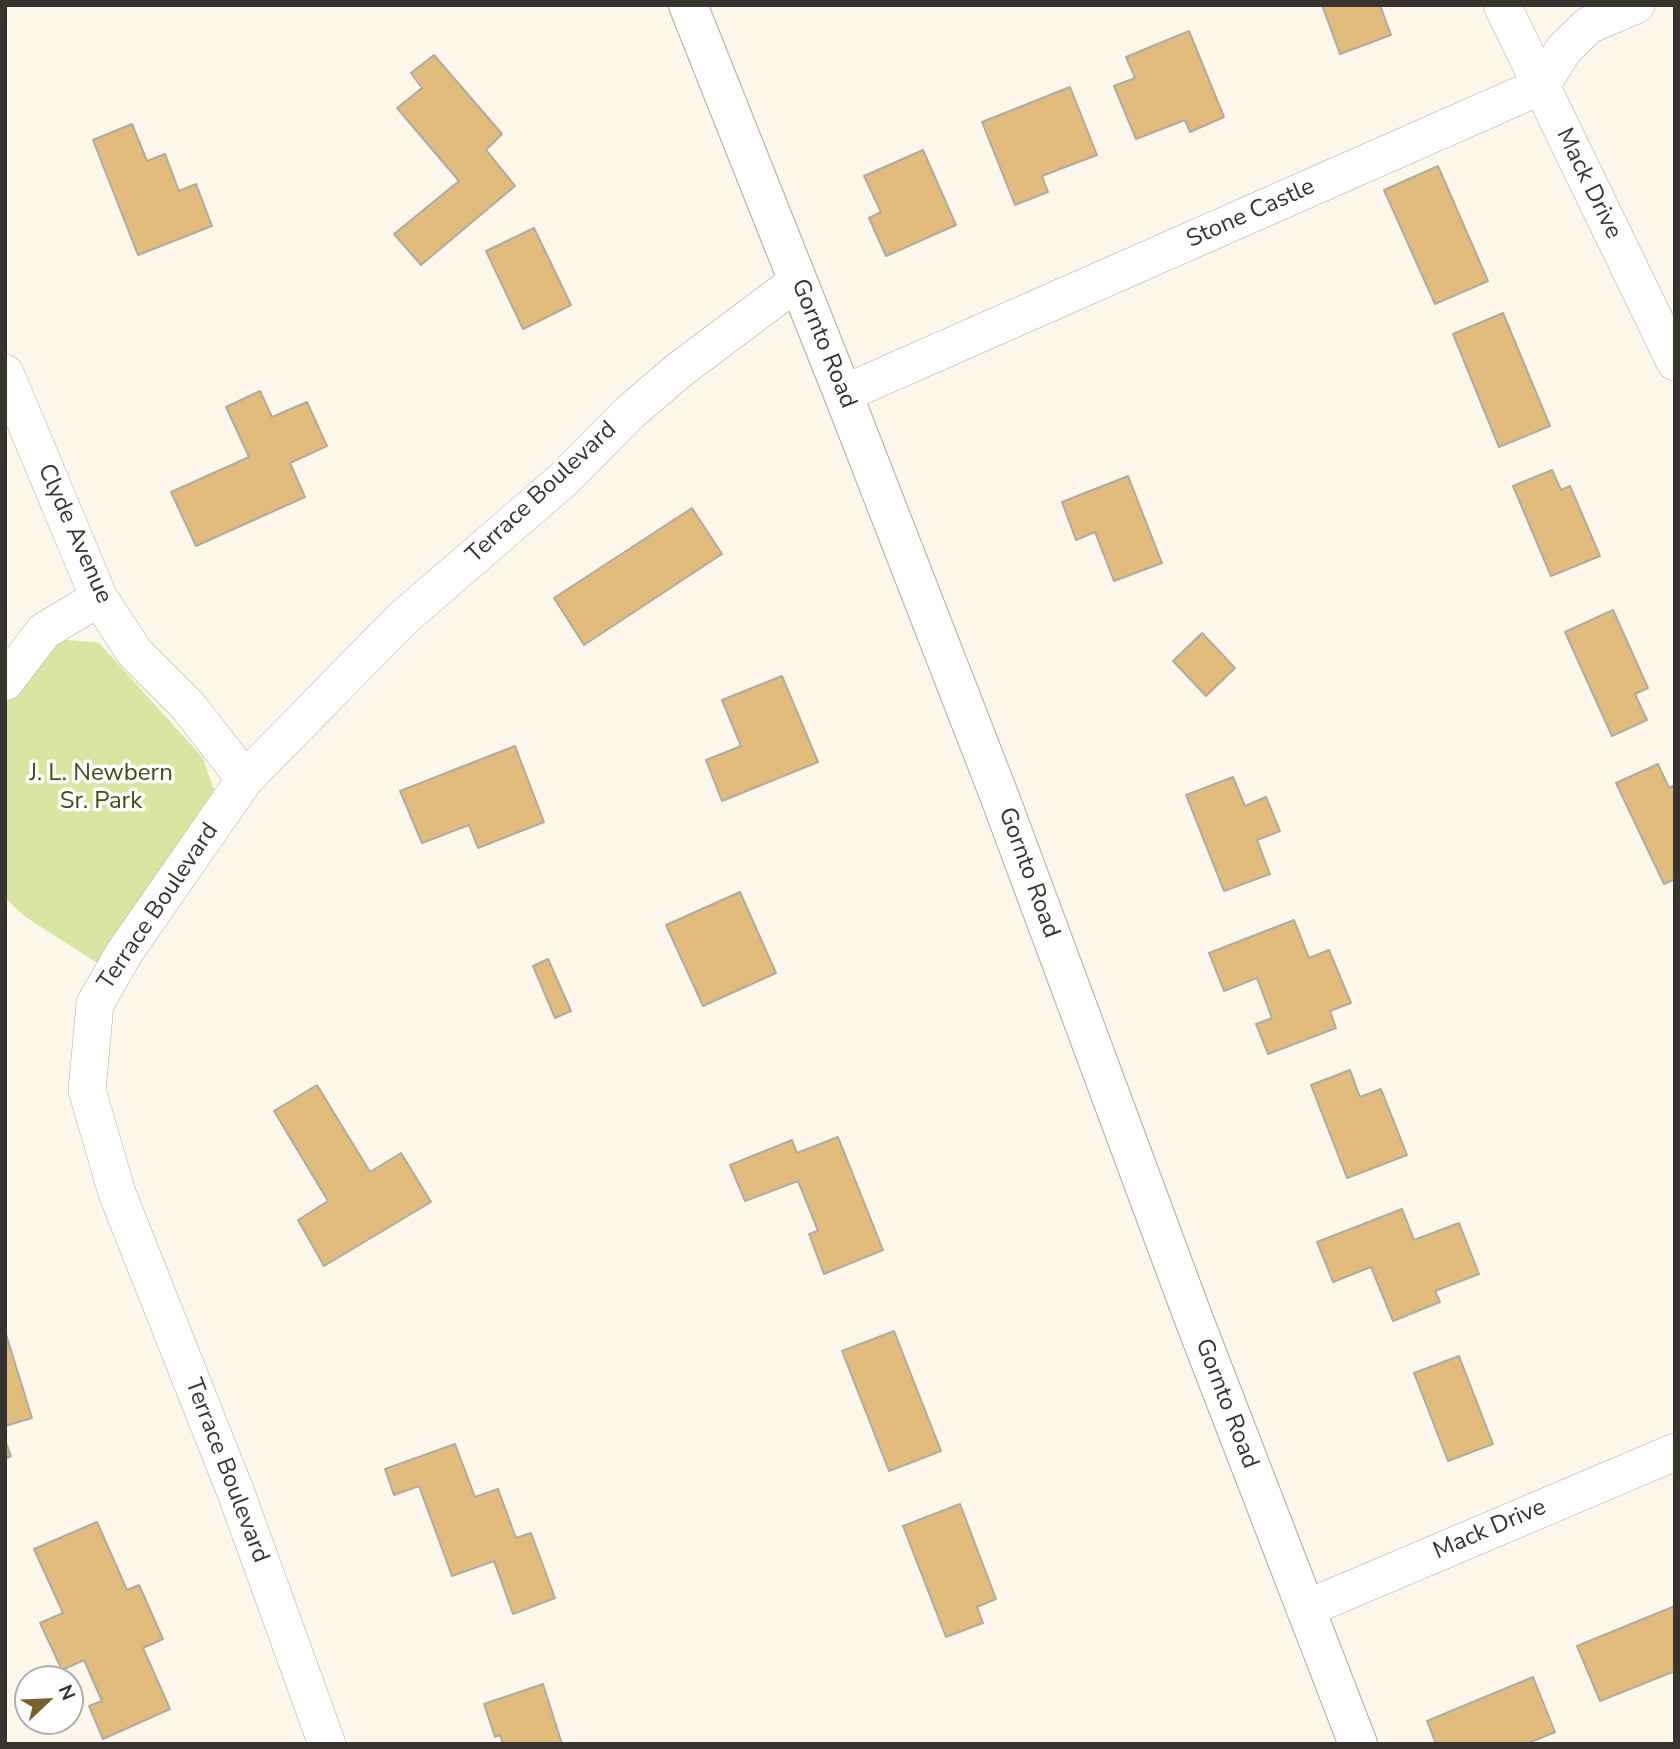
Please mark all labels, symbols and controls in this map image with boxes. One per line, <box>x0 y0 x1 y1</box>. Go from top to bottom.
street label: Mack Drive <box>1549 124 1627 244</box>
street label: Stone Castle <box>1183 173 1319 255</box>
street label: Gornto Road <box>784 275 862 413</box>
street label: Terrace Boulevard <box>461 416 623 570</box>
street label: Clyde Avenue <box>30 460 118 608</box>
park label: J. L. Newbern Sr. Park <box>29 760 173 816</box>
street label: Gornto Road <box>991 804 1065 942</box>
street label: Terrace Boulevard <box>93 818 225 996</box>
street label: Gornto Road <box>1188 1335 1264 1473</box>
street label: Terrace Boulevard <box>178 1375 274 1567</box>
street label: Mack Drive <box>1429 1493 1551 1567</box>
north arrow <box>14 1665 84 1735</box>
text: N <box>52 1681 81 1704</box>

